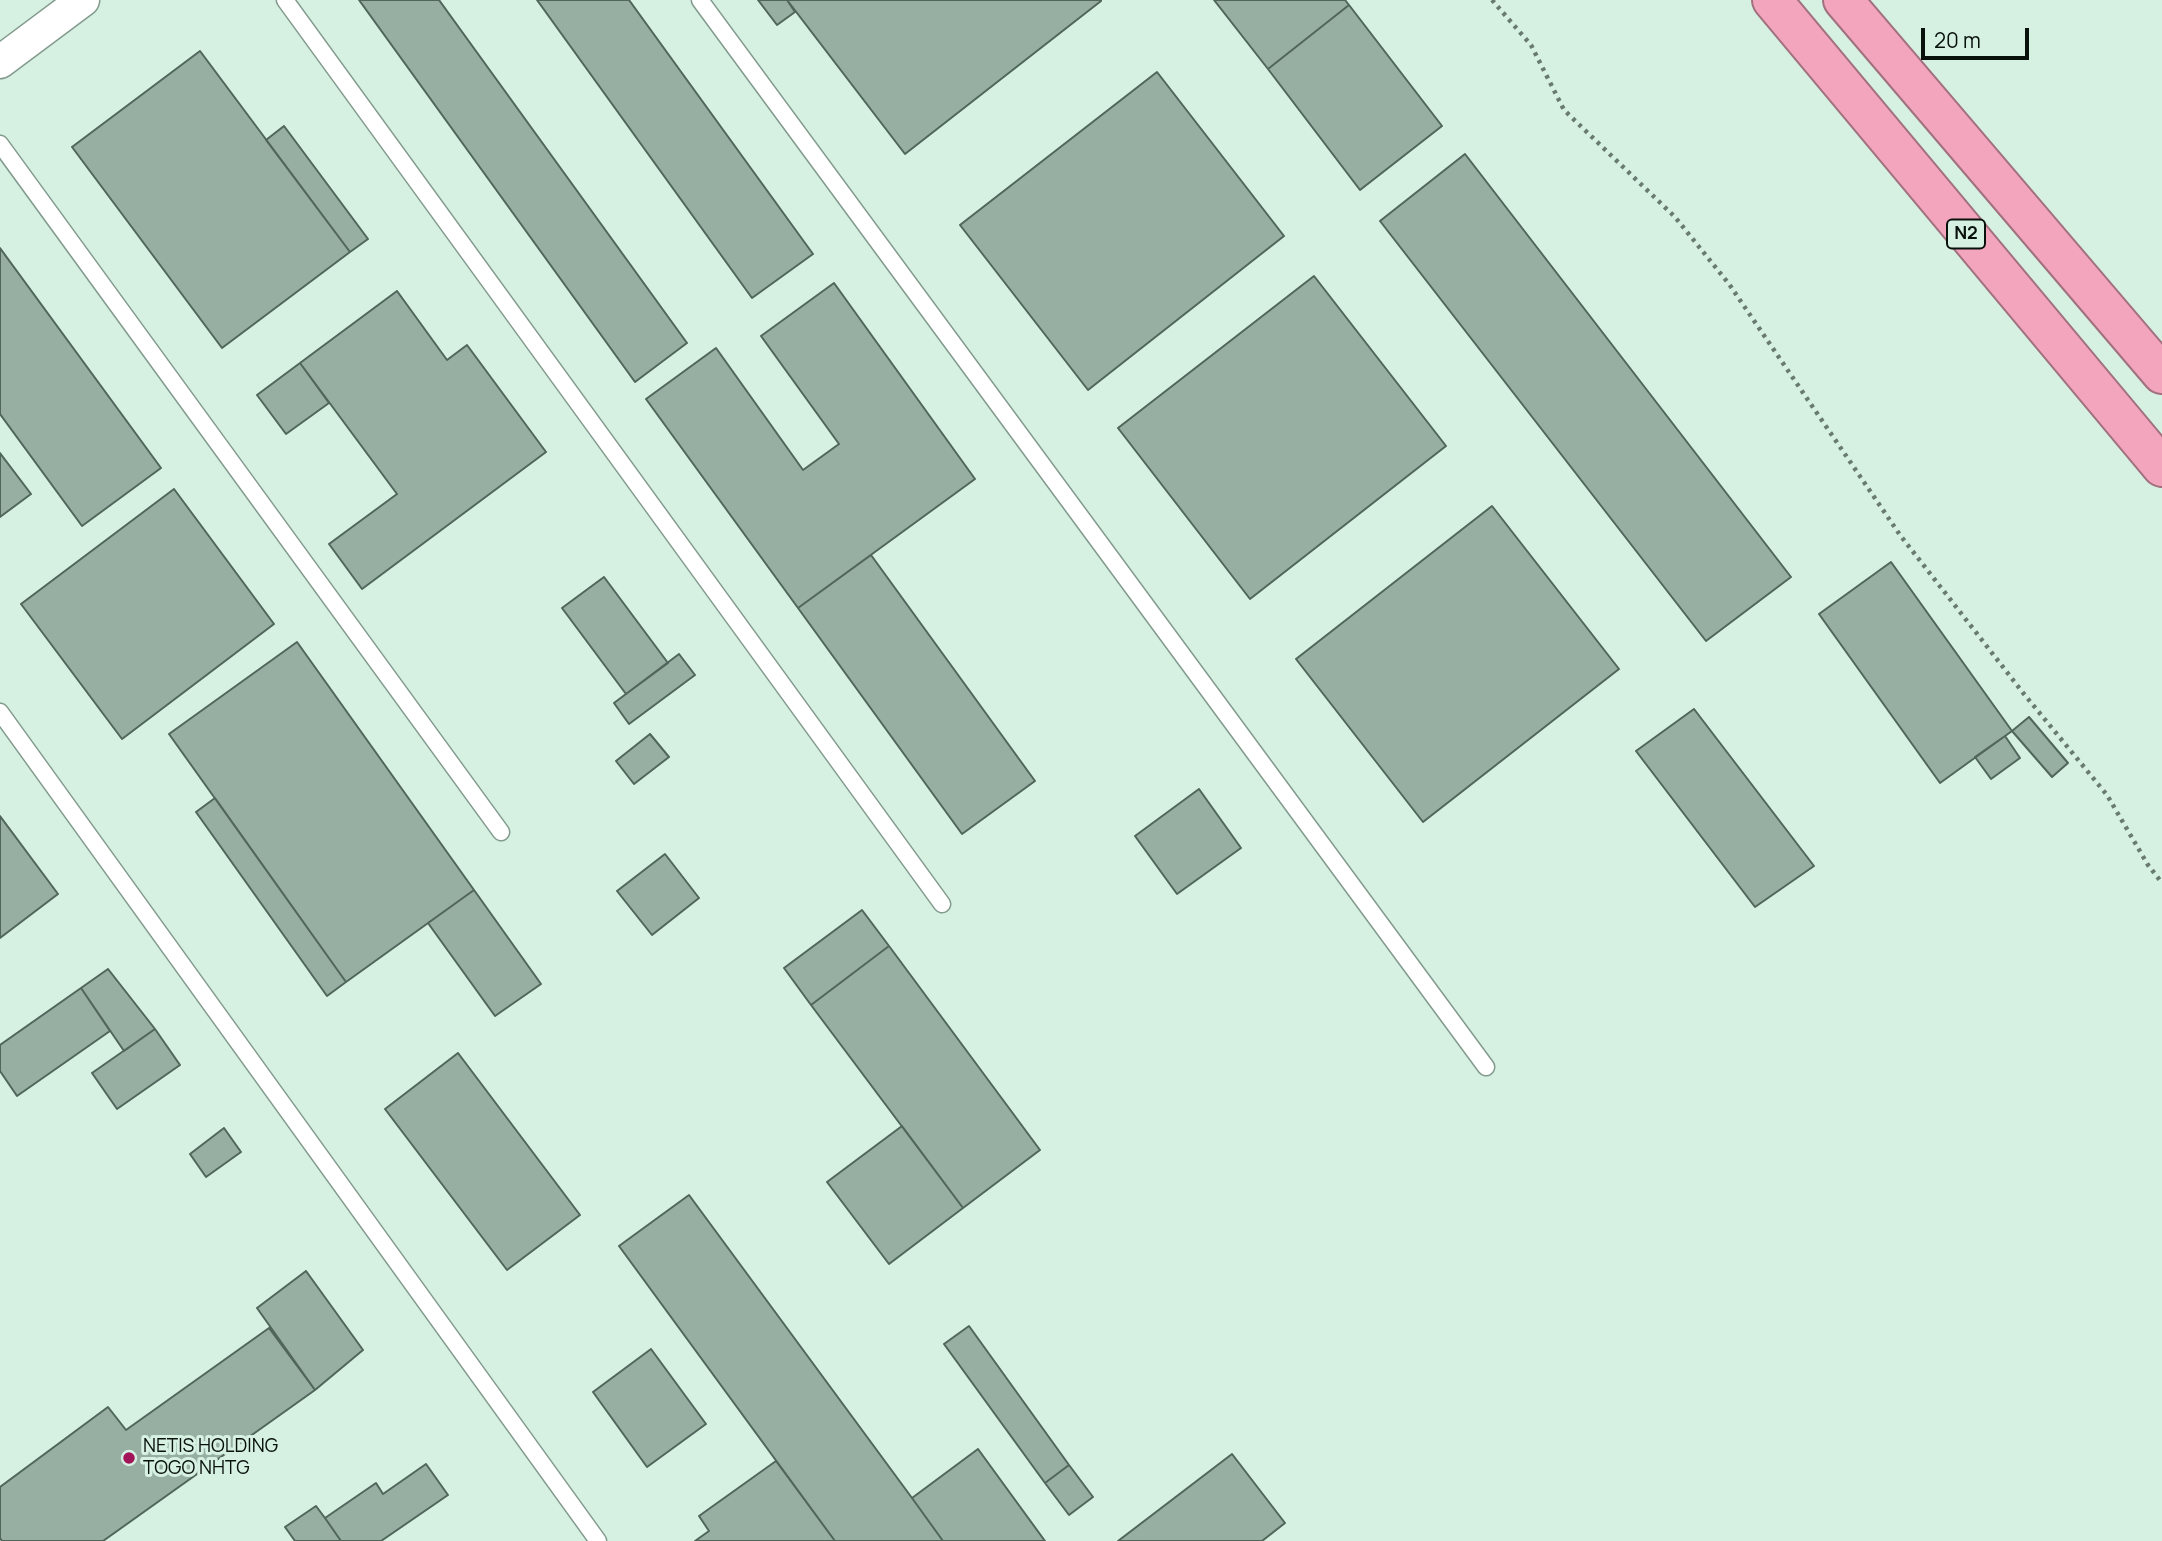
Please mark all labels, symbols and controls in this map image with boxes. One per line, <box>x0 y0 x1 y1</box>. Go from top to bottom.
scale bar <box>1924 14 2032 58</box>
text: 20 m <box>1934 26 1981 54</box>
road number: N2 <box>1947 220 1985 248</box>
place label: NETIS HOLDING TOGO NHTG <box>143 1436 278 1480</box>
marker: NETIS HOLDING TOGO NHTG <box>121 1450 137 1466</box>

